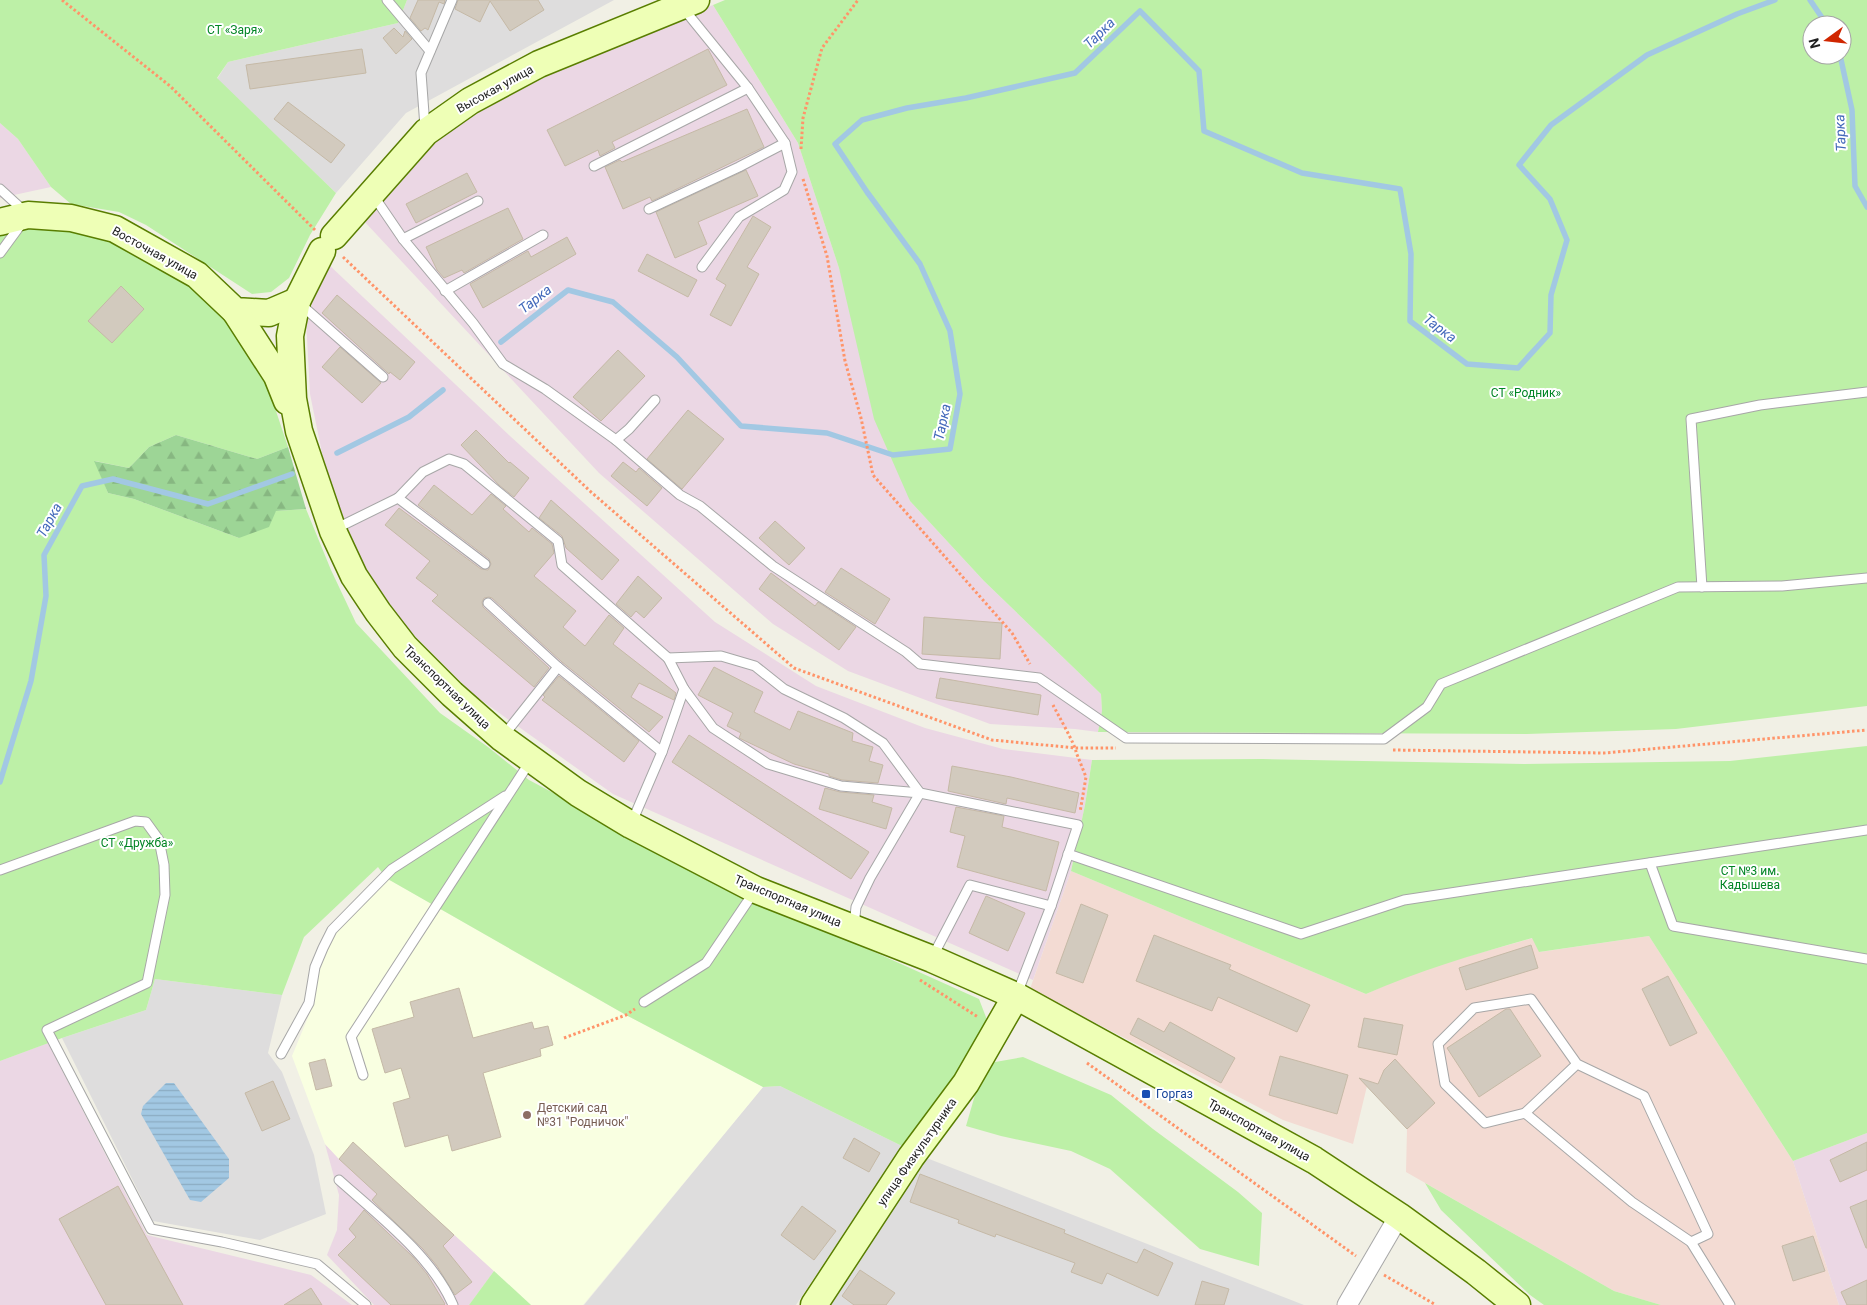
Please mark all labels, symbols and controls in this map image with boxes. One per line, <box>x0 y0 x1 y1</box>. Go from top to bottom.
water label: Тарка <box>1080 14 1118 52</box>
north arrow <box>1802 15 1852 65</box>
park label: СТ «Заря» <box>207 23 263 37</box>
text: N <box>1805 37 1823 50</box>
street label: Высокая улица <box>454 62 536 116</box>
water label: Тарка <box>1831 114 1849 152</box>
street label: Восточная улица <box>110 224 200 282</box>
water label: Тарка <box>515 281 555 317</box>
water label: Тарка <box>1420 310 1460 346</box>
park label: СТ «Родник» <box>1491 386 1562 400</box>
water label: Тарка <box>930 402 954 442</box>
water label: Тарка <box>33 500 65 540</box>
street label: Транспортная улица <box>401 642 493 732</box>
park label: СТ «Дружба» <box>101 836 174 850</box>
park label: СТ №3 им. Кадышева <box>1720 864 1780 892</box>
street label: Транспортная улица <box>732 872 844 930</box>
place label: Горгаз <box>1156 1087 1193 1101</box>
marker: Горгаз <box>1140 1088 1152 1100</box>
street label: улица Физкультурника <box>874 1095 960 1209</box>
street label: Транспортная улица <box>1205 1096 1313 1164</box>
place label: Детский сад №31 "Родничок" <box>537 1101 629 1129</box>
marker: Детский сад №31 "Родничок" <box>521 1109 533 1121</box>

